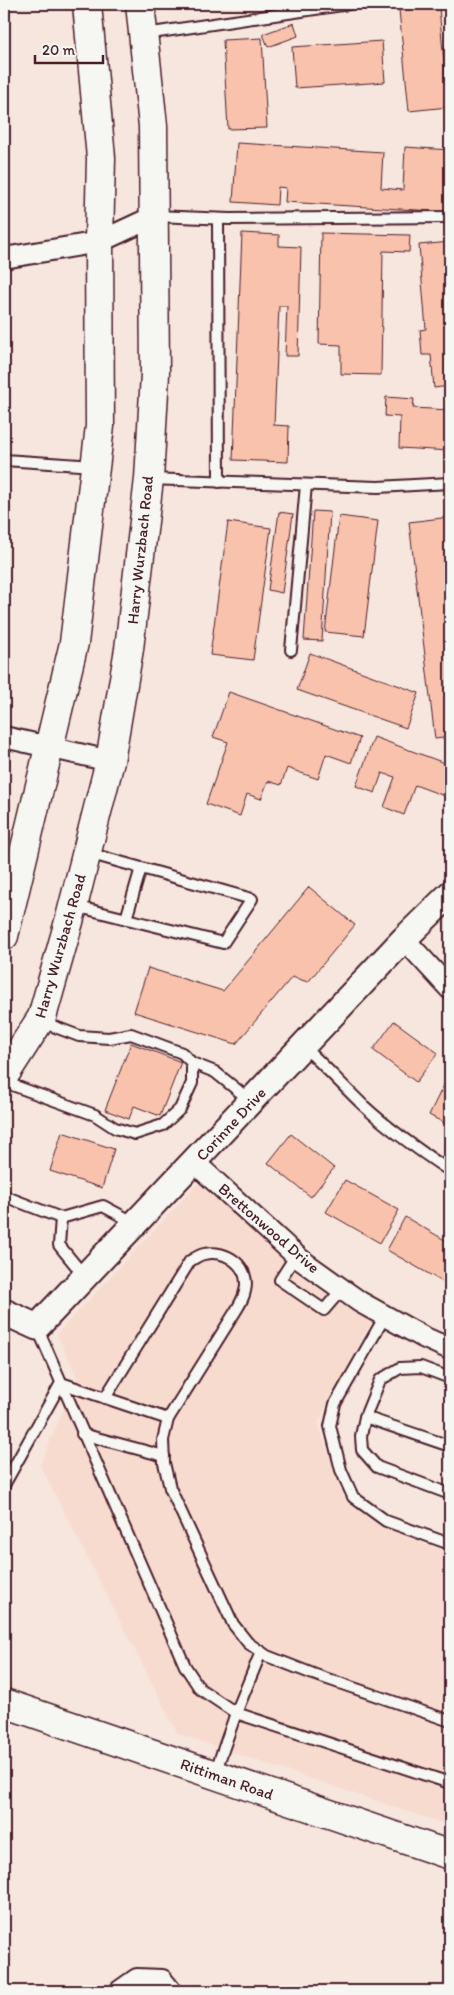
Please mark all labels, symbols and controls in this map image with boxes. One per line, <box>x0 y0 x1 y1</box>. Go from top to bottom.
scale bar <box>35 32 102 64</box>
text: 20 m <box>42 41 76 59</box>
street label: Harry Wurzbach Road <box>123 474 157 625</box>
street label: Harry Wurzbach Road <box>30 871 90 1020</box>
street label: Corinne Drive <box>192 1083 270 1165</box>
street label: Brettonwood Drive <box>215 1179 324 1277</box>
street label: Rittiman Road <box>178 1754 276 1804</box>

